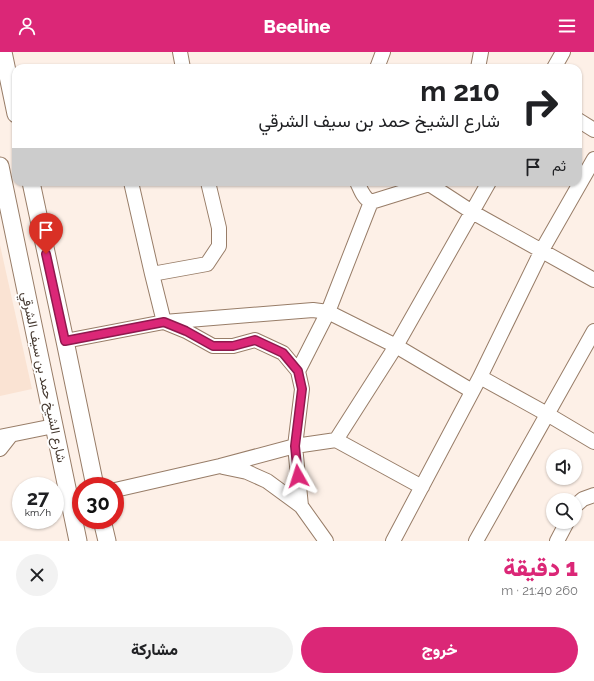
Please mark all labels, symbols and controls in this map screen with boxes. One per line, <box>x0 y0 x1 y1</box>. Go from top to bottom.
icon: person <box>16 15 38 37</box>
icon: menu <box>556 15 578 37</box>
text: Beeline <box>264 16 330 37</box>
text: 210 m <box>420 75 500 108</box>
icon: right <box>514 80 566 132</box>
text: شارع الشيخ حمد بن سيف الشرقي <box>259 110 500 131</box>
icon: arrive <box>522 156 544 178</box>
text: ثم <box>552 157 566 175</box>
pin <box>29 213 63 254</box>
icon: arrive <box>35 219 57 241</box>
street label: شارع الشيخ حمد بن سيف الشرقي <box>16 290 69 464</box>
map controls <box>546 449 582 529</box>
button: sound <box>546 449 582 485</box>
position arrow <box>277 455 319 497</box>
speed limit sign: 30 <box>72 477 124 529</box>
text: 27 <box>27 486 49 510</box>
button: search <box>546 493 582 529</box>
text: km/h <box>25 507 51 518</box>
text: 1 دقيقة <box>503 553 578 582</box>
button: close <box>16 554 58 596</box>
text: 260 m · 21:40 <box>501 583 578 598</box>
button: مشاركة <box>16 627 293 673</box>
button: خروج <box>301 627 578 673</box>

